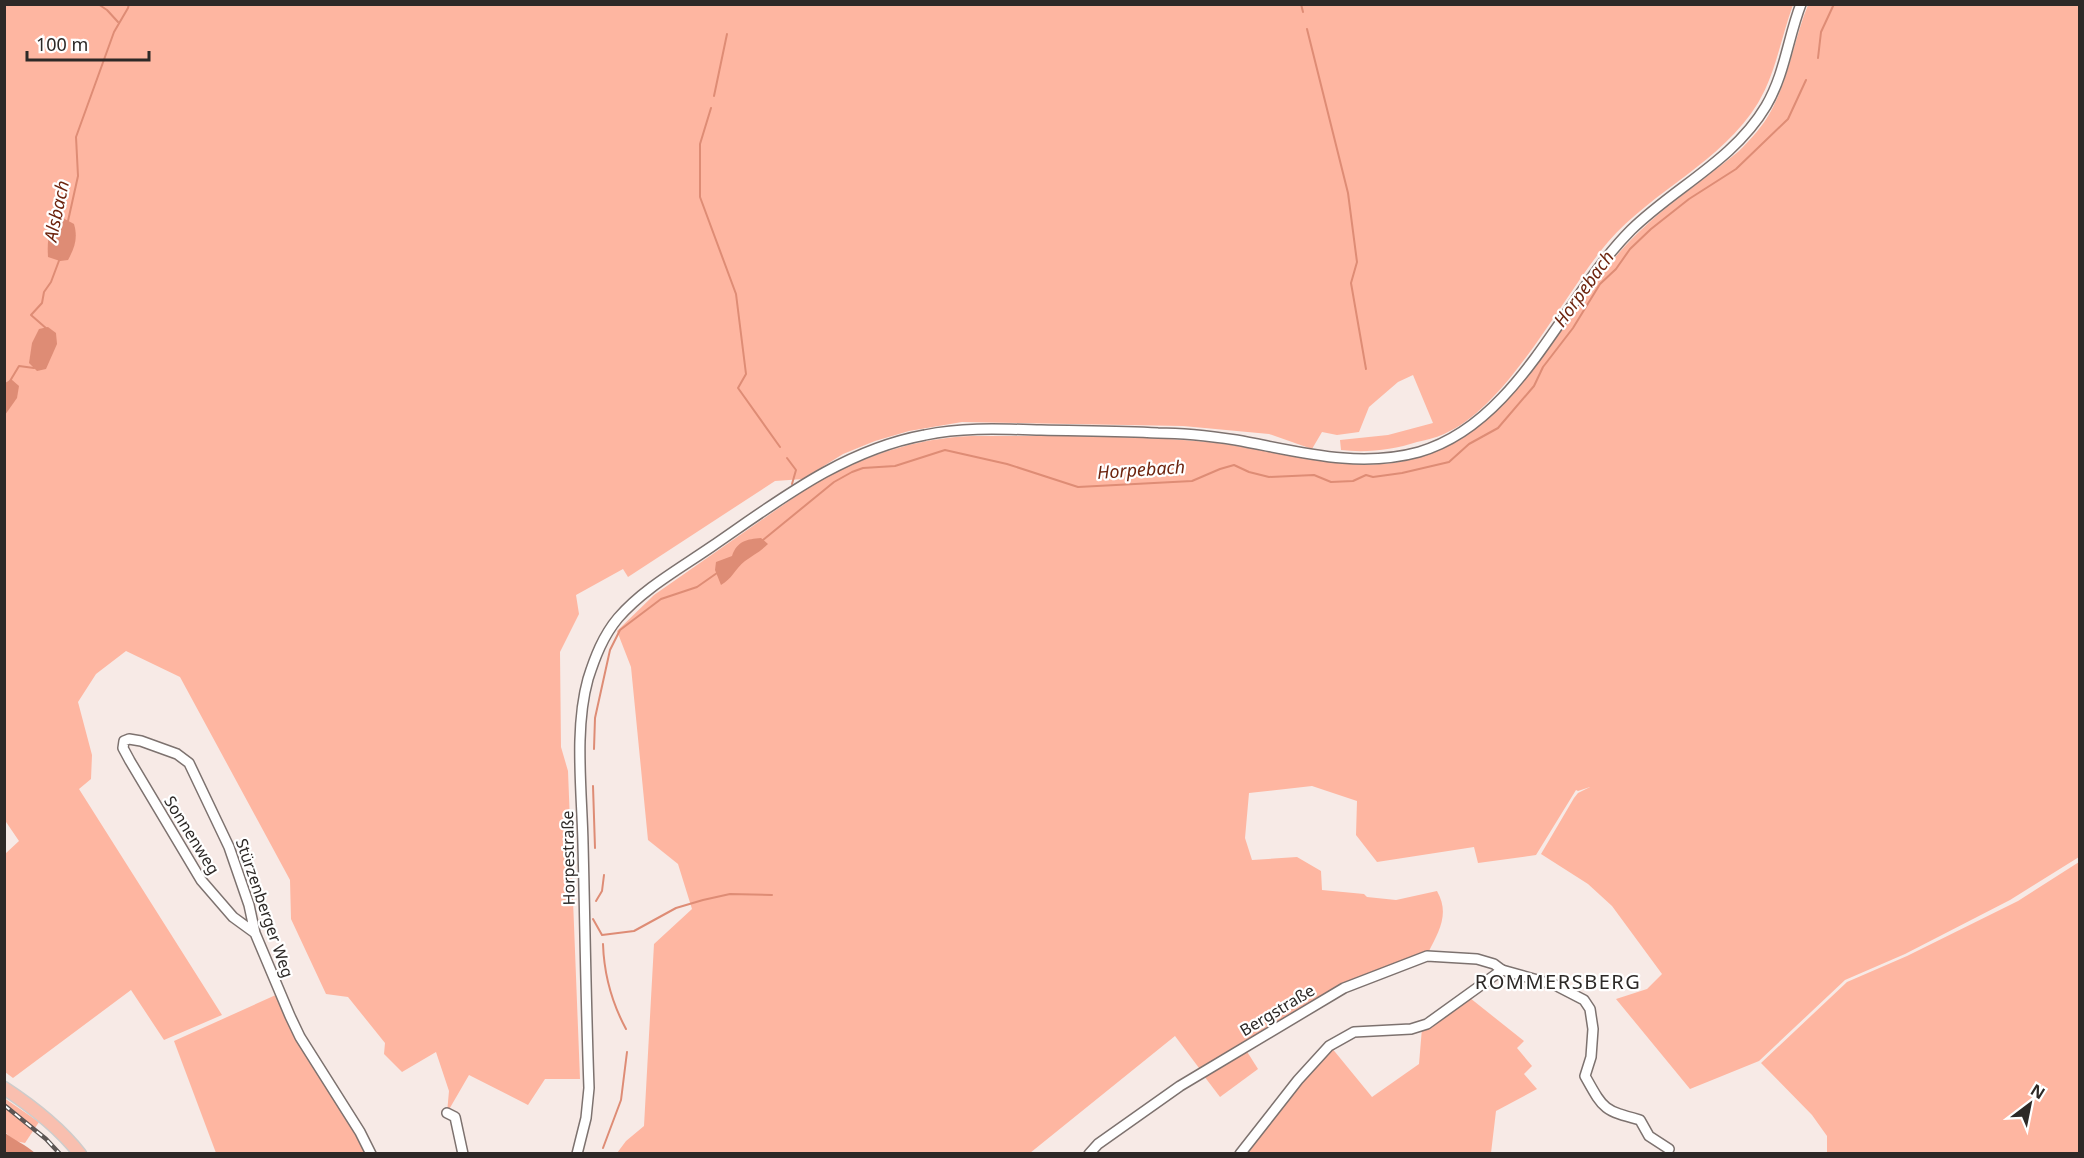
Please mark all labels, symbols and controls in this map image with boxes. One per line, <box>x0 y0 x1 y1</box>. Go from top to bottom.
scale bar <box>27 24 148 62</box>
text: 100 m <box>36 32 88 56</box>
water label: Alsbach <box>37 178 74 245</box>
water label: Horpebach <box>1548 246 1619 331</box>
water label: Horpebach <box>1096 454 1186 484</box>
street label: Sonnenweg <box>159 792 225 878</box>
street label: Horpestraße <box>556 810 580 906</box>
street label: Stürzenberger Weg <box>231 835 299 981</box>
district label: ROMMERSBERG <box>1475 968 1641 995</box>
street label: Bergstraße <box>1236 979 1318 1041</box>
north arrow <box>2000 1074 2060 1134</box>
text: N <box>2027 1079 2049 1104</box>

